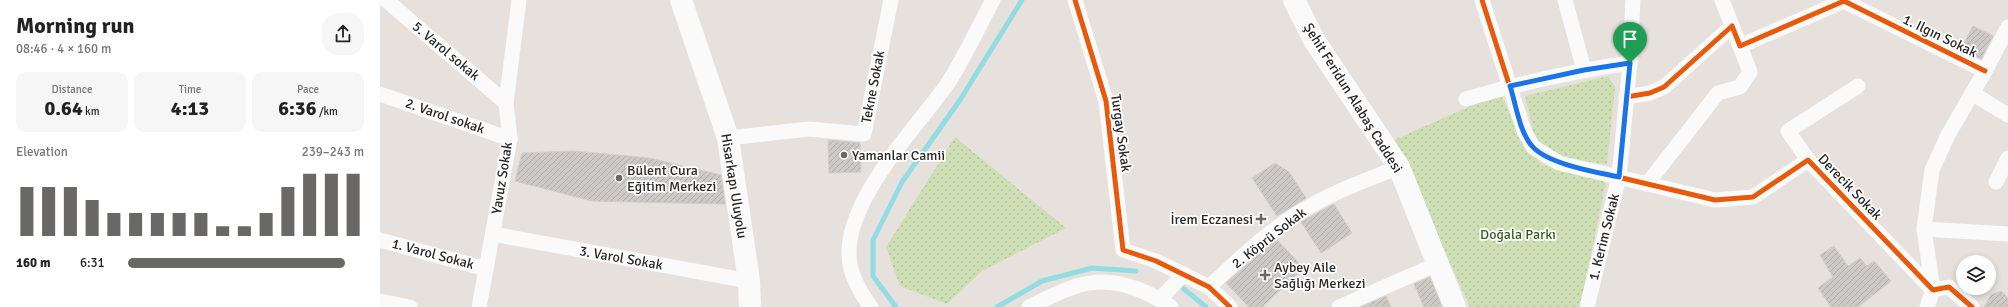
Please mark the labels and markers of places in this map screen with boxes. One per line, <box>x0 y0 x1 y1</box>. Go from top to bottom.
pin <box>1613 22 1647 63</box>
place label: Yamanlar Camii <box>852 147 945 164</box>
marker: Yamanlar Camii <box>839 150 849 160</box>
place label: Bülent Cura Eğitim Merkezi <box>627 162 716 195</box>
marker: Bülent Cura Eğitim Merkezi <box>614 173 624 183</box>
place label: İrem Eczanesi <box>1170 211 1253 228</box>
marker: İrem Eczanesi <box>1256 214 1266 224</box>
place label: Aybey Aile Sağlığı Merkezi <box>1274 259 1366 292</box>
marker: Aybey Aile Sağlığı Merkezi <box>1259 269 1271 281</box>

